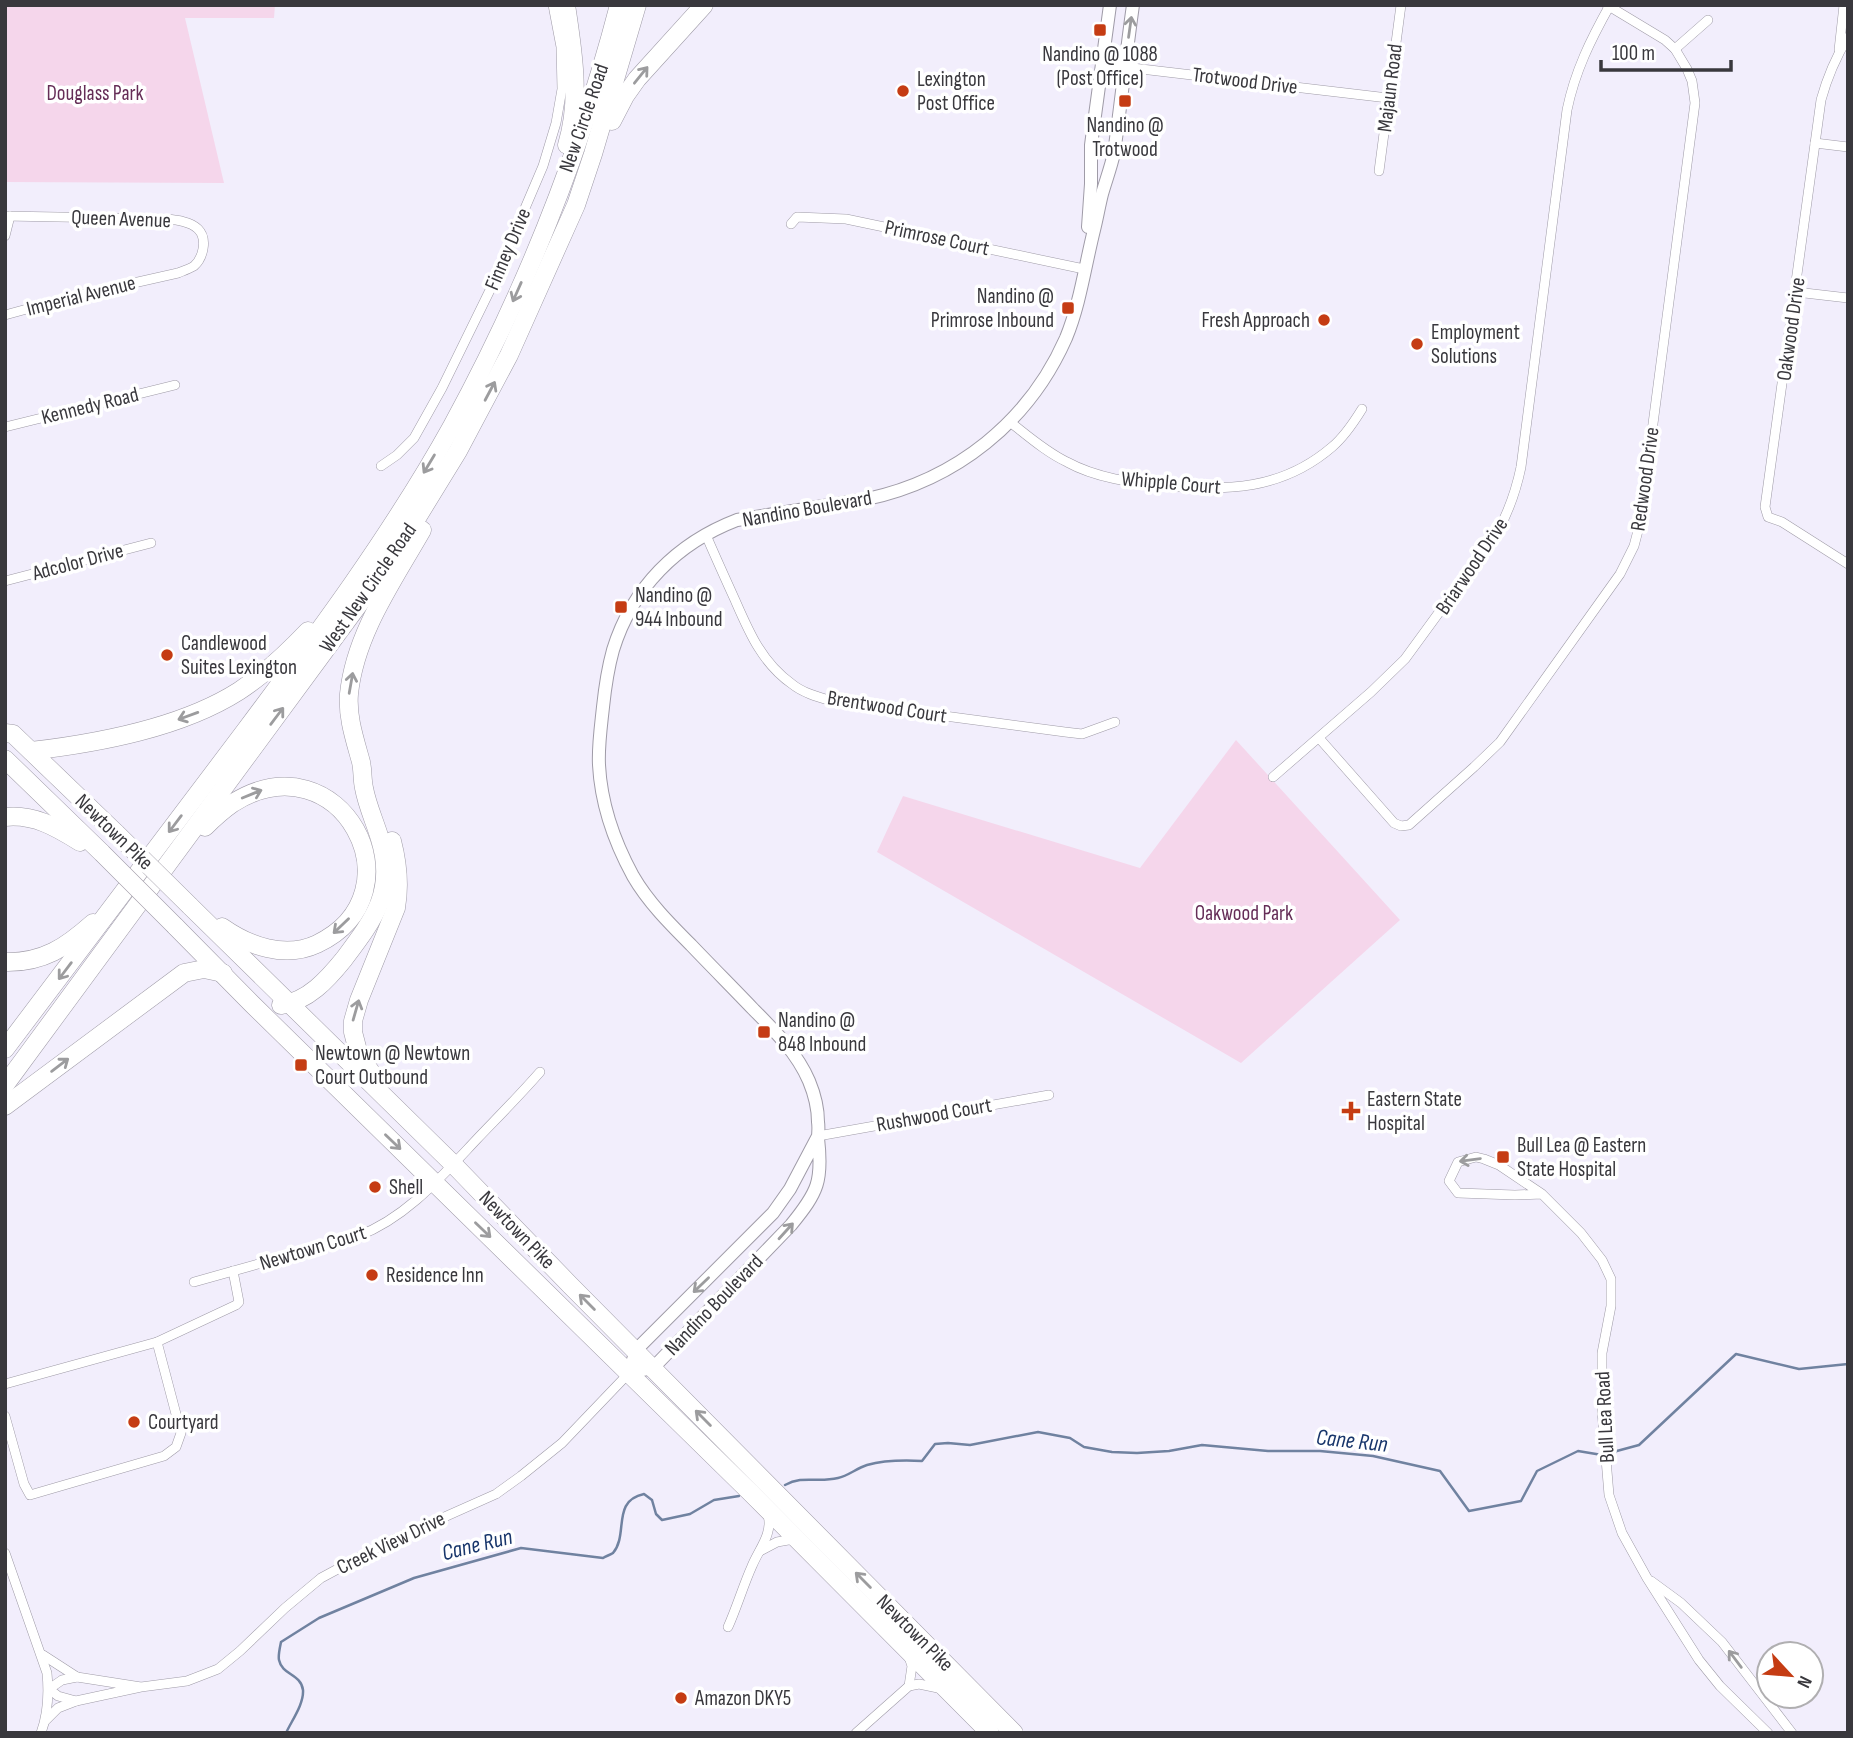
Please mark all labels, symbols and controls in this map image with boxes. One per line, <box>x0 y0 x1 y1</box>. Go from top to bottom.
one-way arrow <box>1124 16 1137 39</box>
marker: Nandino @ 1088 (Post Office) <box>1092 22 1108 38</box>
scale bar <box>1601 28 1730 72</box>
text: 100 m <box>1612 41 1655 66</box>
place label: Nandino @ 1088 (Post Office) <box>1042 42 1158 91</box>
street label: Majaun Road <box>1372 43 1408 133</box>
street label: New Circle Road <box>554 60 614 176</box>
street label: Trotwood Drive <box>1191 62 1299 100</box>
one-way arrow <box>633 67 649 85</box>
place label: Lexington Post Office <box>917 67 995 116</box>
park label: Douglass Park <box>46 81 144 106</box>
marker: Lexington Post Office <box>895 83 911 99</box>
marker: Nandino @ Trotwood <box>1117 93 1133 109</box>
place label: Nandino @ Trotwood <box>1086 113 1164 162</box>
street label: Finney Drive <box>480 204 536 294</box>
street label: Queen Avenue <box>71 205 171 233</box>
street label: Primrose Court <box>882 215 992 261</box>
street label: Imperial Avenue <box>24 270 138 322</box>
street label: Oakwood Drive <box>1771 276 1811 382</box>
one-way arrow <box>510 280 523 302</box>
place label: Nandino @ Primrose Inbound <box>931 284 1054 333</box>
marker: Nandino @ Primrose Inbound <box>1060 300 1076 316</box>
place label: Fresh Approach <box>1201 308 1310 333</box>
marker: Fresh Approach <box>1316 312 1332 328</box>
place label: Employment Solutions <box>1431 320 1520 369</box>
marker: Employment Solutions <box>1409 336 1425 352</box>
one-way arrow <box>484 381 497 402</box>
street label: Kennedy Road <box>39 382 141 430</box>
street label: Redwood Drive <box>1625 425 1665 533</box>
one-way arrow <box>422 454 436 474</box>
street label: Whipple Court <box>1120 466 1222 500</box>
street label: Nandino Boulevard <box>740 485 874 533</box>
street label: Briarwood Drive <box>1430 513 1514 619</box>
street label: West New Circle Road <box>314 519 422 657</box>
street label: Adcolor Drive <box>29 538 126 586</box>
place label: Nandino @ 944 Inbound <box>635 583 722 632</box>
marker: Nandino @ 944 Inbound <box>613 599 629 615</box>
place label: Candlewood Suites Lexington <box>181 631 297 680</box>
marker: Candlewood Suites Lexington <box>159 647 175 663</box>
one-way arrow <box>345 672 358 695</box>
street label: Brentwood Court <box>826 685 948 729</box>
one-way arrow <box>269 707 284 726</box>
one-way arrow <box>177 711 199 723</box>
one-way arrow <box>241 787 262 800</box>
street label: Newtown Pike <box>70 789 158 875</box>
one-way arrow <box>168 815 183 833</box>
park label: Oakwood Park <box>1195 901 1293 926</box>
one-way arrow <box>332 918 349 935</box>
one-way arrow <box>57 961 72 980</box>
one-way arrow <box>350 1000 363 1022</box>
place label: Nandino @ 848 Inbound <box>778 1008 866 1057</box>
marker: Nandino @ 848 Inbound <box>756 1024 772 1040</box>
place label: Newtown @ Newtown Court Outbound <box>315 1041 470 1090</box>
marker: Newtown @ Newtown Court Outbound <box>293 1057 309 1073</box>
one-way arrow <box>50 1058 69 1073</box>
place label: Eastern State Hospital <box>1367 1087 1462 1136</box>
street label: Rushwood Court <box>875 1093 993 1137</box>
marker: Eastern State Hospital <box>1341 1101 1361 1121</box>
one-way arrow <box>385 1133 402 1150</box>
place label: Bull Lea @ Eastern State Hospital <box>1517 1133 1646 1182</box>
marker: Bull Lea @ Eastern State Hospital <box>1495 1149 1511 1165</box>
one-way arrow <box>1460 1154 1482 1167</box>
place label: Shell <box>389 1175 423 1200</box>
marker: Shell <box>367 1179 383 1195</box>
street label: Newtown Pike <box>474 1186 560 1274</box>
street label: Newtown Court <box>257 1220 369 1276</box>
one-way arrow <box>474 1221 491 1238</box>
one-way arrow <box>777 1222 793 1240</box>
street label: Nandino Boulevard <box>660 1249 768 1361</box>
place label: Residence Inn <box>386 1263 484 1288</box>
marker: Residence Inn <box>364 1267 380 1283</box>
one-way arrow <box>693 1276 710 1293</box>
one-way arrow <box>579 1294 596 1311</box>
street label: Bull Lea Road <box>1590 1371 1620 1463</box>
place label: Courtyard <box>148 1410 219 1435</box>
one-way arrow <box>694 1410 711 1427</box>
marker: Courtyard <box>126 1414 142 1430</box>
water label: Cane Run <box>1315 1423 1389 1459</box>
street label: Creek View Drive <box>333 1506 449 1580</box>
water label: Cane Run <box>439 1523 516 1567</box>
one-way arrow <box>854 1572 871 1589</box>
street label: Newtown Pike <box>871 1589 959 1677</box>
north arrow <box>1755 1640 1825 1710</box>
one-way arrow <box>1728 1650 1743 1669</box>
text: N <box>1791 1672 1816 1691</box>
place label: Amazon DKY5 <box>694 1686 791 1711</box>
marker: Amazon DKY5 <box>673 1690 689 1706</box>

